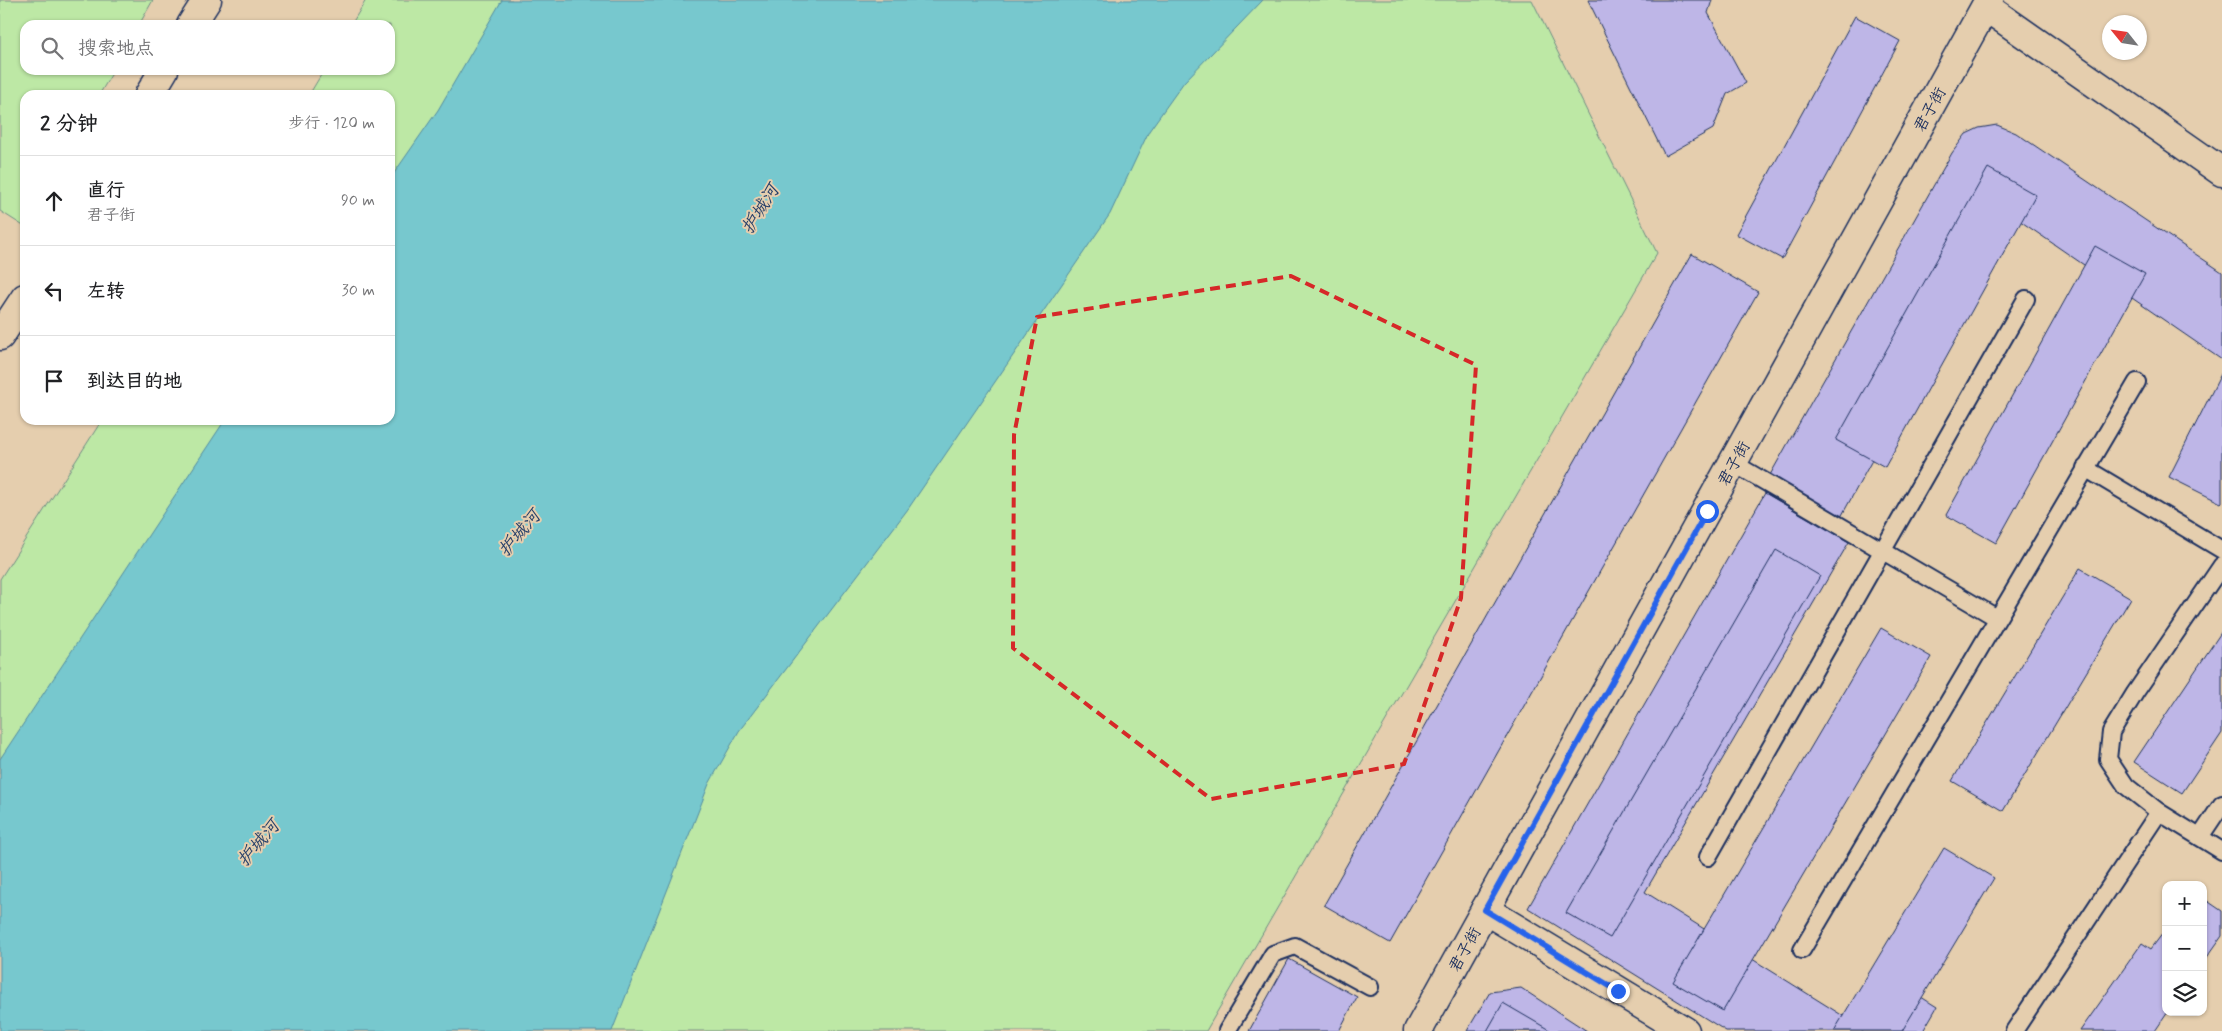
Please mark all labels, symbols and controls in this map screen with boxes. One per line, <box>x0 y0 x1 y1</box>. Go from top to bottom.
north arrow <box>2102 15 2147 60</box>
search box <box>20 20 395 75</box>
icon: search <box>38 34 66 62</box>
text: 搜索地点 <box>78 36 154 61</box>
street label: 君子街 <box>1909 84 1951 136</box>
text: 2 分钟 <box>40 110 98 138</box>
text: 步行 · 120 m <box>288 113 375 134</box>
text: 直行 <box>87 178 125 203</box>
water label: 护城河 <box>736 178 787 239</box>
icon: ahead <box>40 187 68 215</box>
text: 90 m <box>341 190 375 211</box>
text: 君子街 <box>87 205 135 226</box>
icon: left <box>40 277 68 305</box>
text: 左转 <box>87 279 125 304</box>
text: 30 m <box>342 280 375 301</box>
icon: arrive <box>40 367 68 395</box>
text: 到达目的地 <box>87 369 182 394</box>
street label: 君子街 <box>1713 438 1755 490</box>
route start <box>1696 500 1719 523</box>
water label: 护城河 <box>493 503 548 562</box>
water label: 护城河 <box>232 813 287 872</box>
map controls <box>2162 881 2207 1016</box>
button: + <box>2162 881 2207 926</box>
street label: 君子街 <box>1444 924 1486 976</box>
button: − <box>2162 926 2207 971</box>
button: layers <box>2162 971 2207 1016</box>
route end <box>1607 980 1630 1003</box>

